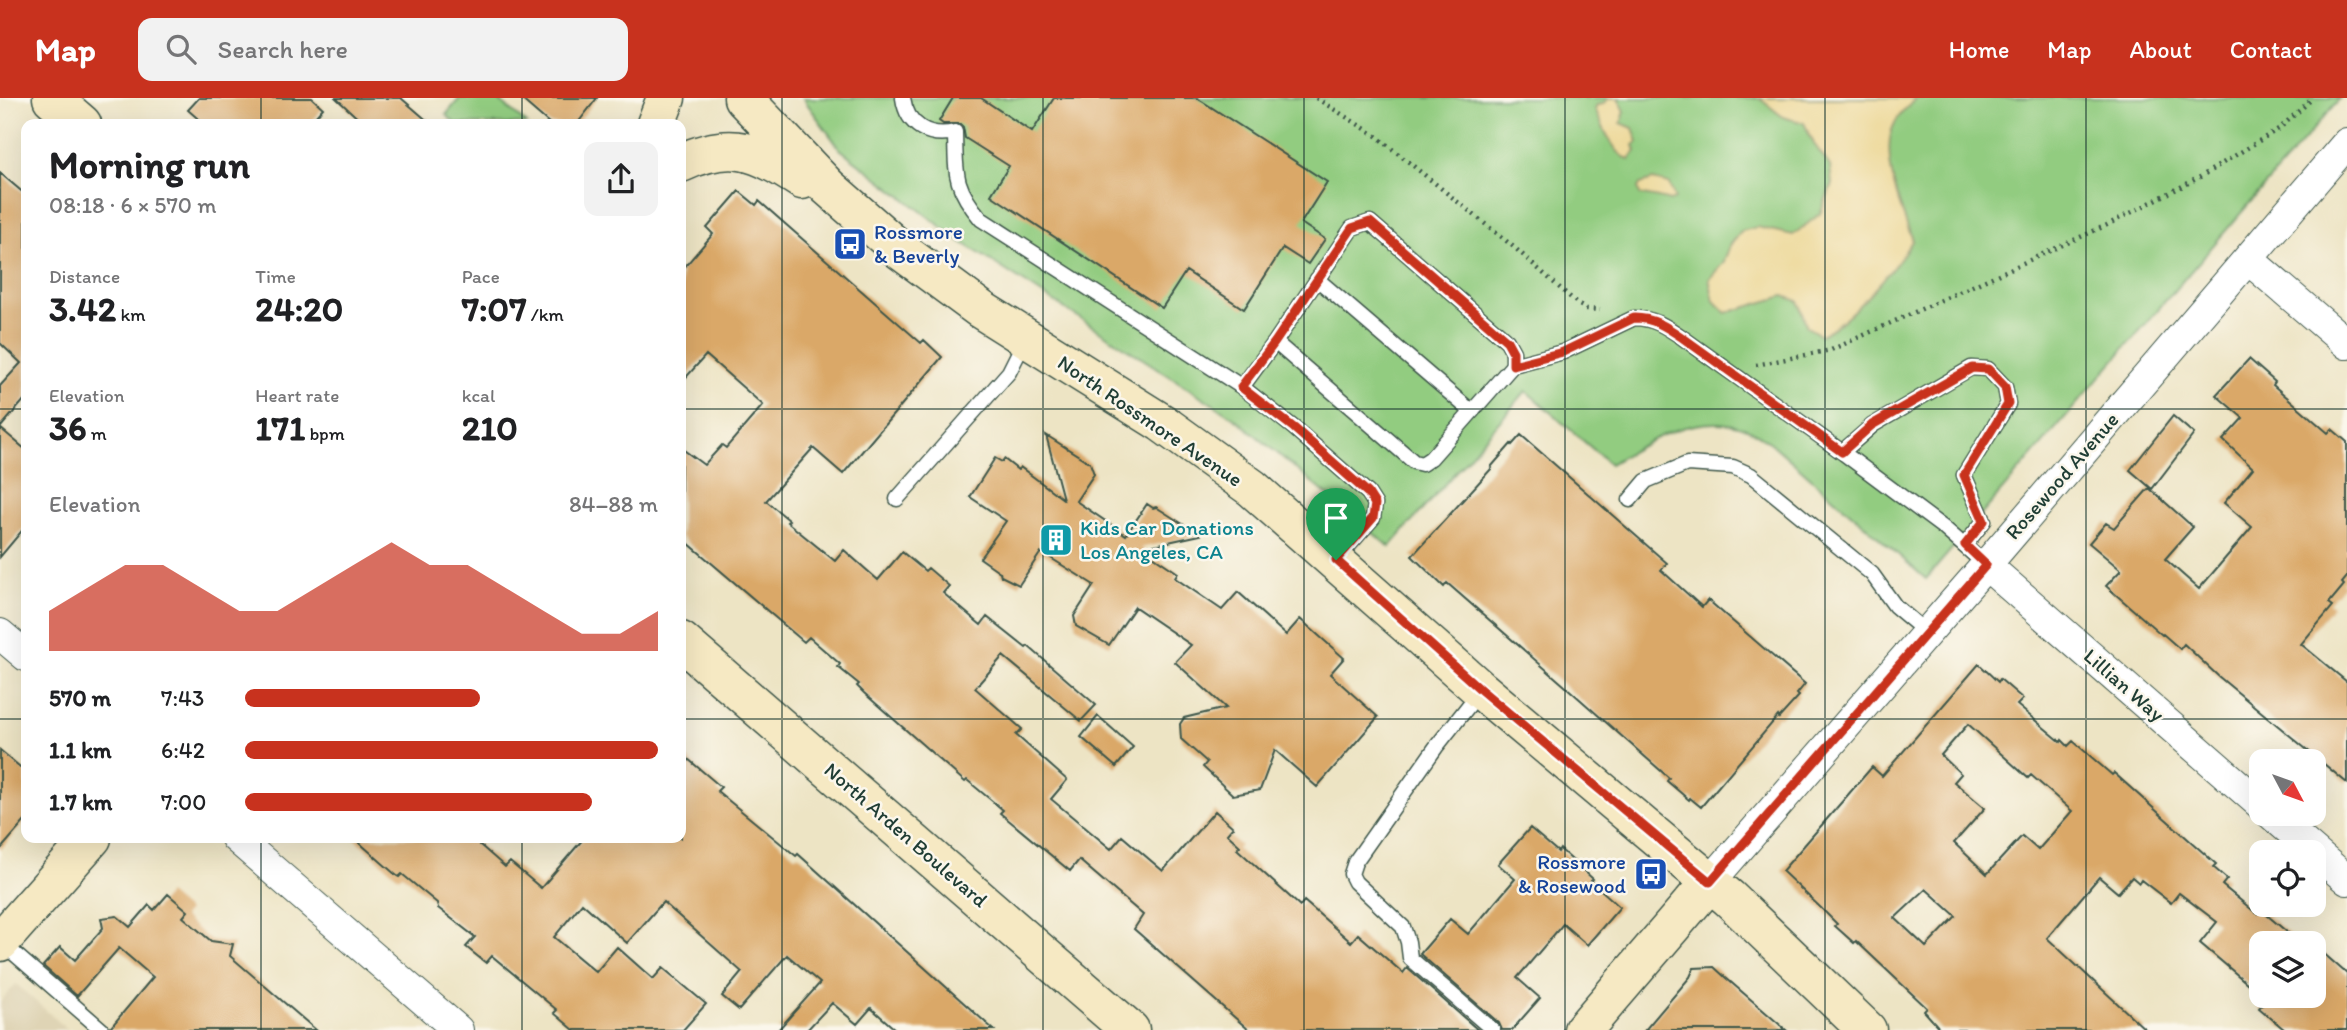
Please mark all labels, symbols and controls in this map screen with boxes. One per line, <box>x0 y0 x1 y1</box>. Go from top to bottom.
search box <box>138 18 628 81</box>
text: Map <box>35 30 96 69</box>
icon: search <box>162 30 200 68</box>
text: Search here <box>218 33 348 65</box>
text: Home <box>1949 35 2009 64</box>
text: Map <box>2047 35 2091 64</box>
text: About <box>2129 35 2192 64</box>
text: Contact <box>2230 35 2312 64</box>
text: Morning run <box>49 142 250 188</box>
button: share <box>584 142 658 216</box>
text: 08:18 · 6 × 570 m <box>49 191 217 219</box>
place label: Rossmore & Beverly <box>874 219 963 268</box>
bus stop icon: Rossmore & Beverly <box>831 225 869 263</box>
text: Distance <box>49 265 120 288</box>
text: Time <box>255 265 296 288</box>
text: Pace <box>462 265 500 288</box>
text: 3.42 <box>49 288 116 330</box>
text: 24:20 <box>255 288 343 330</box>
text: 7:07 <box>462 288 527 330</box>
text: km <box>116 303 146 326</box>
text: /km <box>527 303 564 326</box>
street label: North Rossmore Avenue <box>1053 349 1247 492</box>
text: Elevation <box>49 384 125 407</box>
text: Heart rate <box>255 384 339 407</box>
text: kcal <box>462 384 495 407</box>
text: 36 <box>49 407 87 449</box>
text: 171 <box>255 407 305 449</box>
text: 210 <box>462 407 518 449</box>
street label: Rosewood Avenue <box>2000 407 2124 544</box>
text: m <box>87 422 107 445</box>
text: bpm <box>305 422 345 445</box>
pin <box>1306 488 1366 560</box>
text: Elevation <box>49 490 140 518</box>
text: 84–88 m <box>569 490 658 518</box>
icon: arrive <box>1317 499 1355 537</box>
place label: Kids Car Donations Los Angeles, CA <box>1080 515 1254 564</box>
building icon: Kids Car Donations Los Angeles, CA <box>1037 521 1075 559</box>
street label: Lillian Way <box>2079 643 2170 726</box>
text: 570 m <box>49 684 111 712</box>
text: 7:43 <box>161 684 204 712</box>
text: 1.1 km <box>49 736 112 764</box>
text: 6:42 <box>161 736 205 764</box>
north arrow <box>2249 749 2326 826</box>
map controls <box>2249 749 2326 1008</box>
street label: North Arden Boulevard <box>819 757 994 913</box>
text: 1.7 km <box>49 788 112 816</box>
text: 7:00 <box>161 788 206 816</box>
button: locate <box>2249 840 2326 917</box>
place label: Rossmore & Rosewood <box>1518 849 1627 898</box>
bus stop icon: Rossmore & Rosewood <box>1632 855 1670 893</box>
button: layers <box>2249 931 2326 1008</box>

